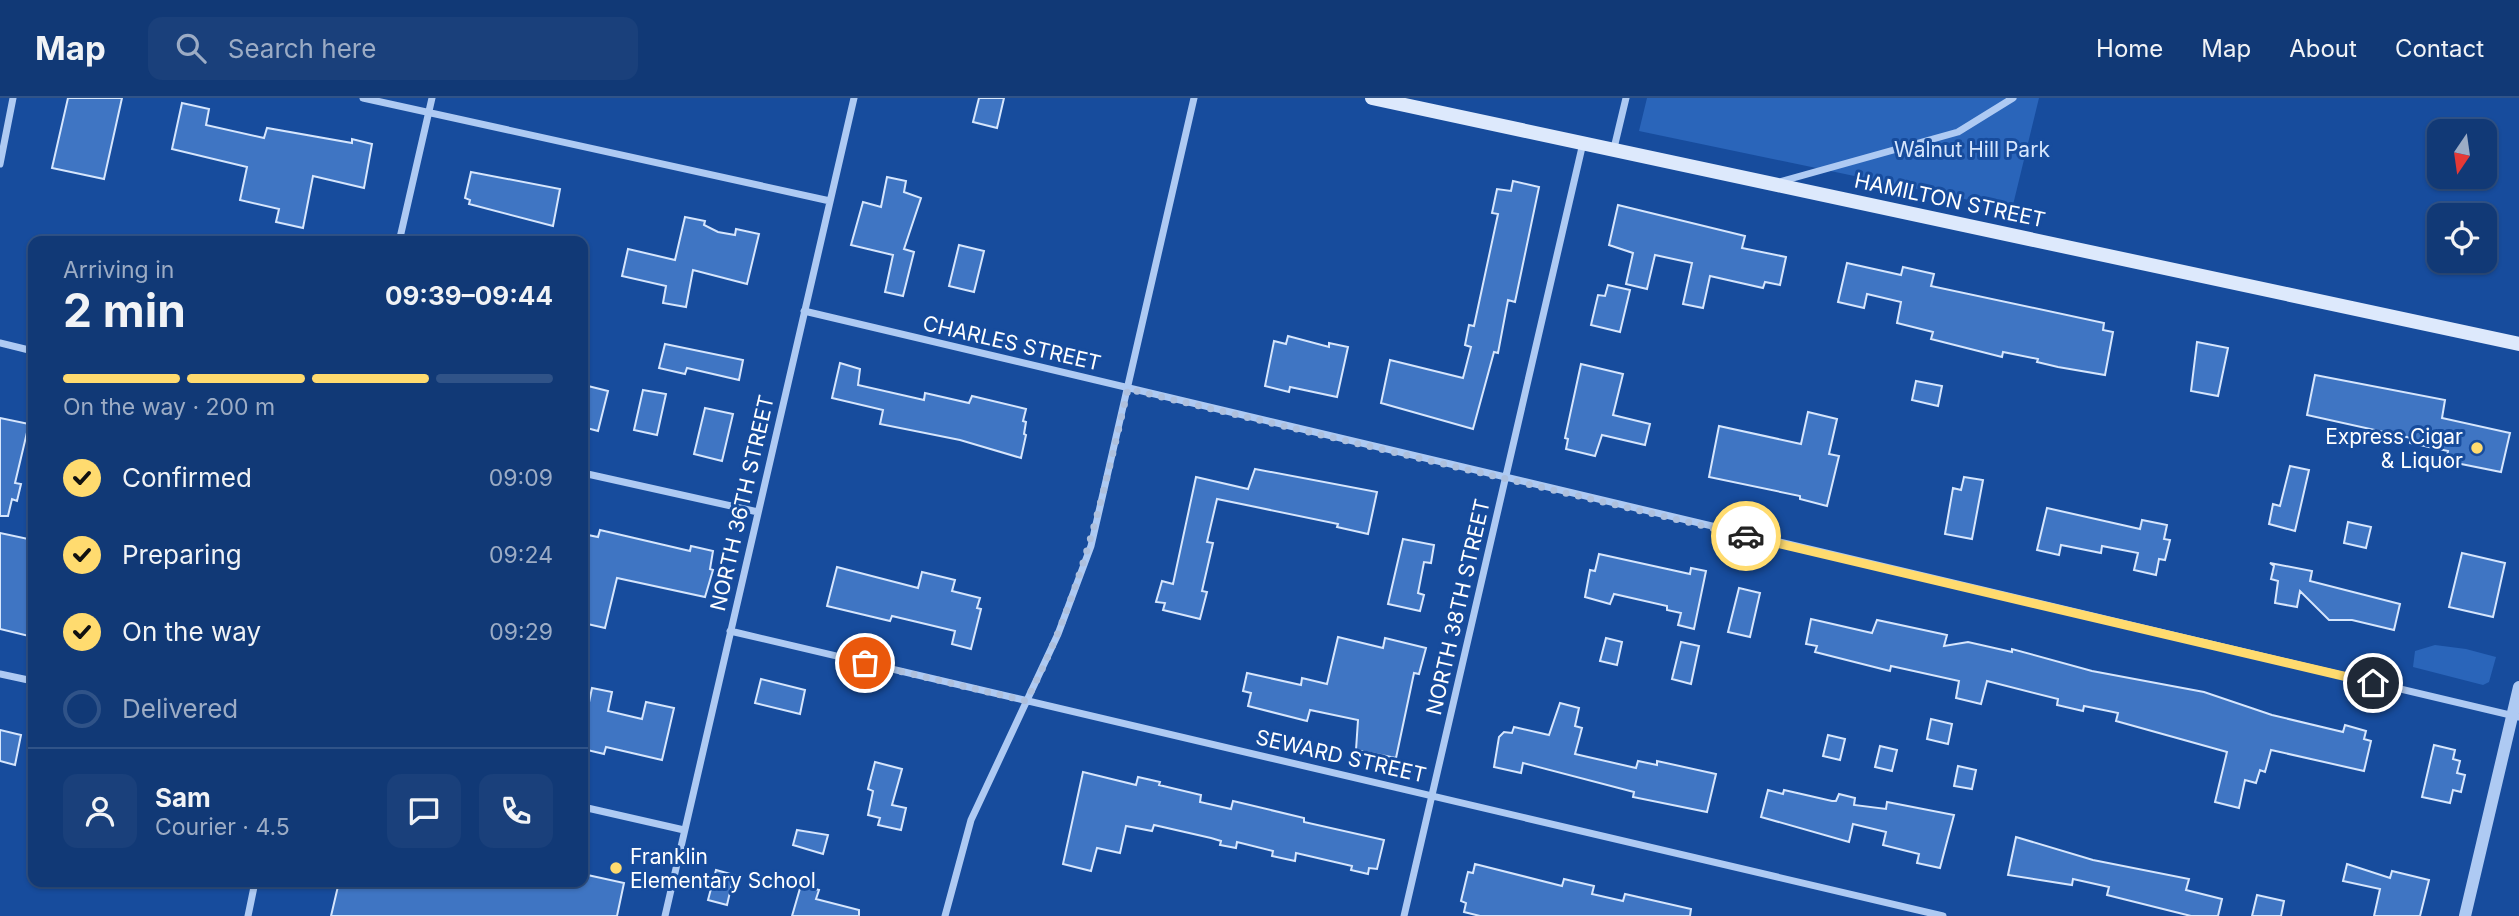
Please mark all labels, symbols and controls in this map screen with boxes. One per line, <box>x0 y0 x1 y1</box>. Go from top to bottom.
search box <box>148 17 638 80</box>
text: Map <box>35 28 106 68</box>
icon: search <box>172 29 210 67</box>
text: Search here <box>228 33 376 64</box>
text: Home <box>2096 34 2163 63</box>
text: Map <box>2201 34 2251 63</box>
text: About <box>2289 34 2357 63</box>
text: Contact <box>2395 34 2484 63</box>
north arrow <box>2427 119 2497 189</box>
map controls <box>2427 119 2497 273</box>
park label: Walnut Hill Park <box>1894 137 2050 162</box>
street label: HAMILTON STREET <box>1852 168 2048 232</box>
button: locate <box>2427 203 2497 273</box>
text: Arriving in <box>63 256 174 284</box>
text: 09:39–09:44 <box>385 280 553 311</box>
text: 2 min <box>63 282 186 338</box>
street label: CHARLES STREET <box>920 310 1104 376</box>
text: On the way · 200 m <box>63 393 275 421</box>
street label: NORTH 36TH STREET <box>705 393 779 613</box>
place label: Express Cigar & Liquor <box>2325 424 2463 473</box>
marker: Express Cigar & Liquor <box>2469 440 2485 456</box>
icon: check <box>63 459 101 497</box>
text: Confirmed <box>122 462 252 493</box>
text: 09:09 <box>489 464 553 492</box>
street label: NORTH 38TH STREET <box>1421 497 1495 717</box>
courier <box>1711 501 1781 571</box>
icon: car <box>1727 517 1765 555</box>
icon: check <box>63 536 101 574</box>
text: Preparing <box>122 539 242 570</box>
text: 09:24 <box>489 541 553 569</box>
icon: check <box>63 613 101 651</box>
text: On the way <box>122 616 261 647</box>
text: 09:29 <box>489 618 553 646</box>
pin <box>835 633 895 693</box>
icon: bag <box>846 644 884 682</box>
pin <box>2343 653 2403 713</box>
icon: home <box>2354 664 2392 702</box>
text: Delivered <box>122 693 238 724</box>
street label: SEWARD STREET <box>1253 724 1429 788</box>
button: person <box>63 774 137 848</box>
button: chat <box>387 774 461 848</box>
button: phone <box>479 774 553 848</box>
text: Sam <box>155 782 211 813</box>
text: Courier · 4.5 <box>155 813 290 841</box>
place label: Franklin Elementary School <box>630 844 816 893</box>
marker: Franklin Elementary School <box>608 860 624 876</box>

